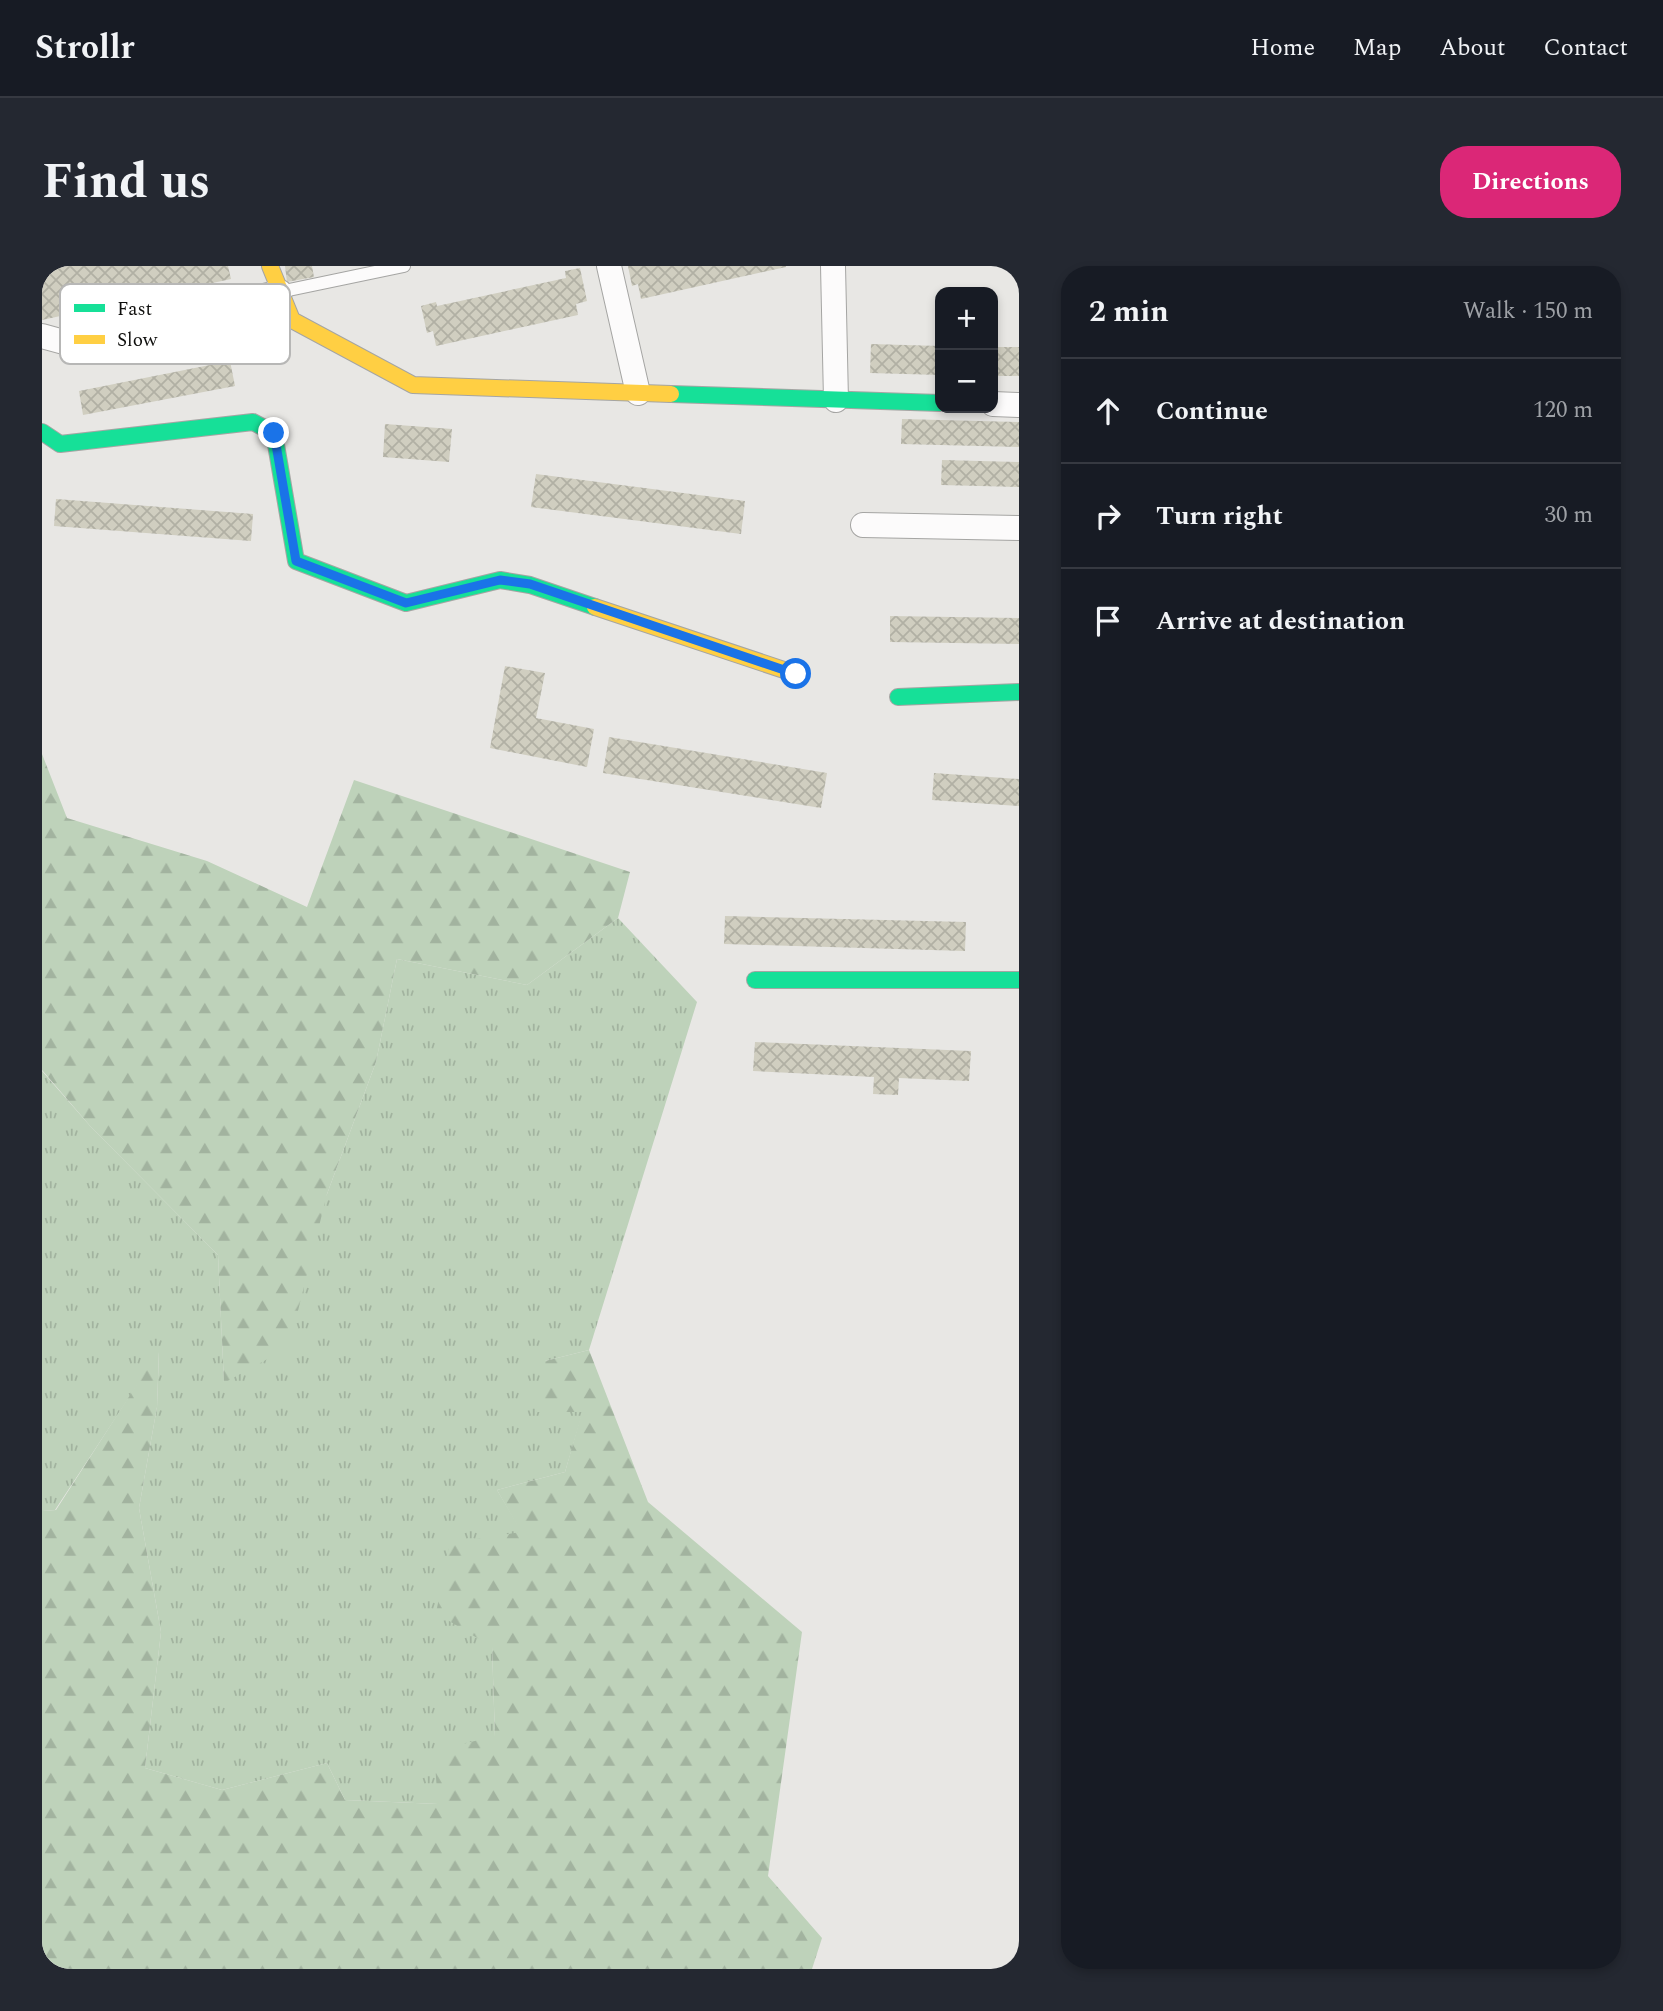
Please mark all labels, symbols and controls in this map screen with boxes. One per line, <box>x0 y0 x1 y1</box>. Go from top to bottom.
text: Strollr <box>35 23 135 73</box>
text: Home <box>1250 30 1315 66</box>
text: Map <box>1353 30 1401 66</box>
text: About <box>1439 30 1505 66</box>
text: Contact <box>1543 30 1628 66</box>
text: Find us <box>42 145 210 220</box>
button: Directions <box>1440 146 1621 218</box>
legend <box>60 284 290 364</box>
map controls <box>935 287 998 413</box>
button: + <box>935 287 998 350</box>
text: 2 min <box>1089 289 1169 335</box>
text: Walk · 150 m <box>1463 294 1593 329</box>
text: Fast <box>117 295 153 324</box>
text: Slow <box>117 326 158 355</box>
button: − <box>935 350 998 413</box>
text: Continue <box>1156 391 1268 431</box>
icon: ahead <box>1089 392 1127 430</box>
text: 120 m <box>1533 393 1593 428</box>
route end <box>258 417 289 448</box>
text: Turn right <box>1156 496 1283 536</box>
icon: right <box>1089 497 1127 535</box>
text: 30 m <box>1544 498 1593 533</box>
text: Arrive at destination <box>1156 601 1405 641</box>
icon: arrive <box>1089 602 1127 640</box>
route start <box>780 658 811 689</box>

